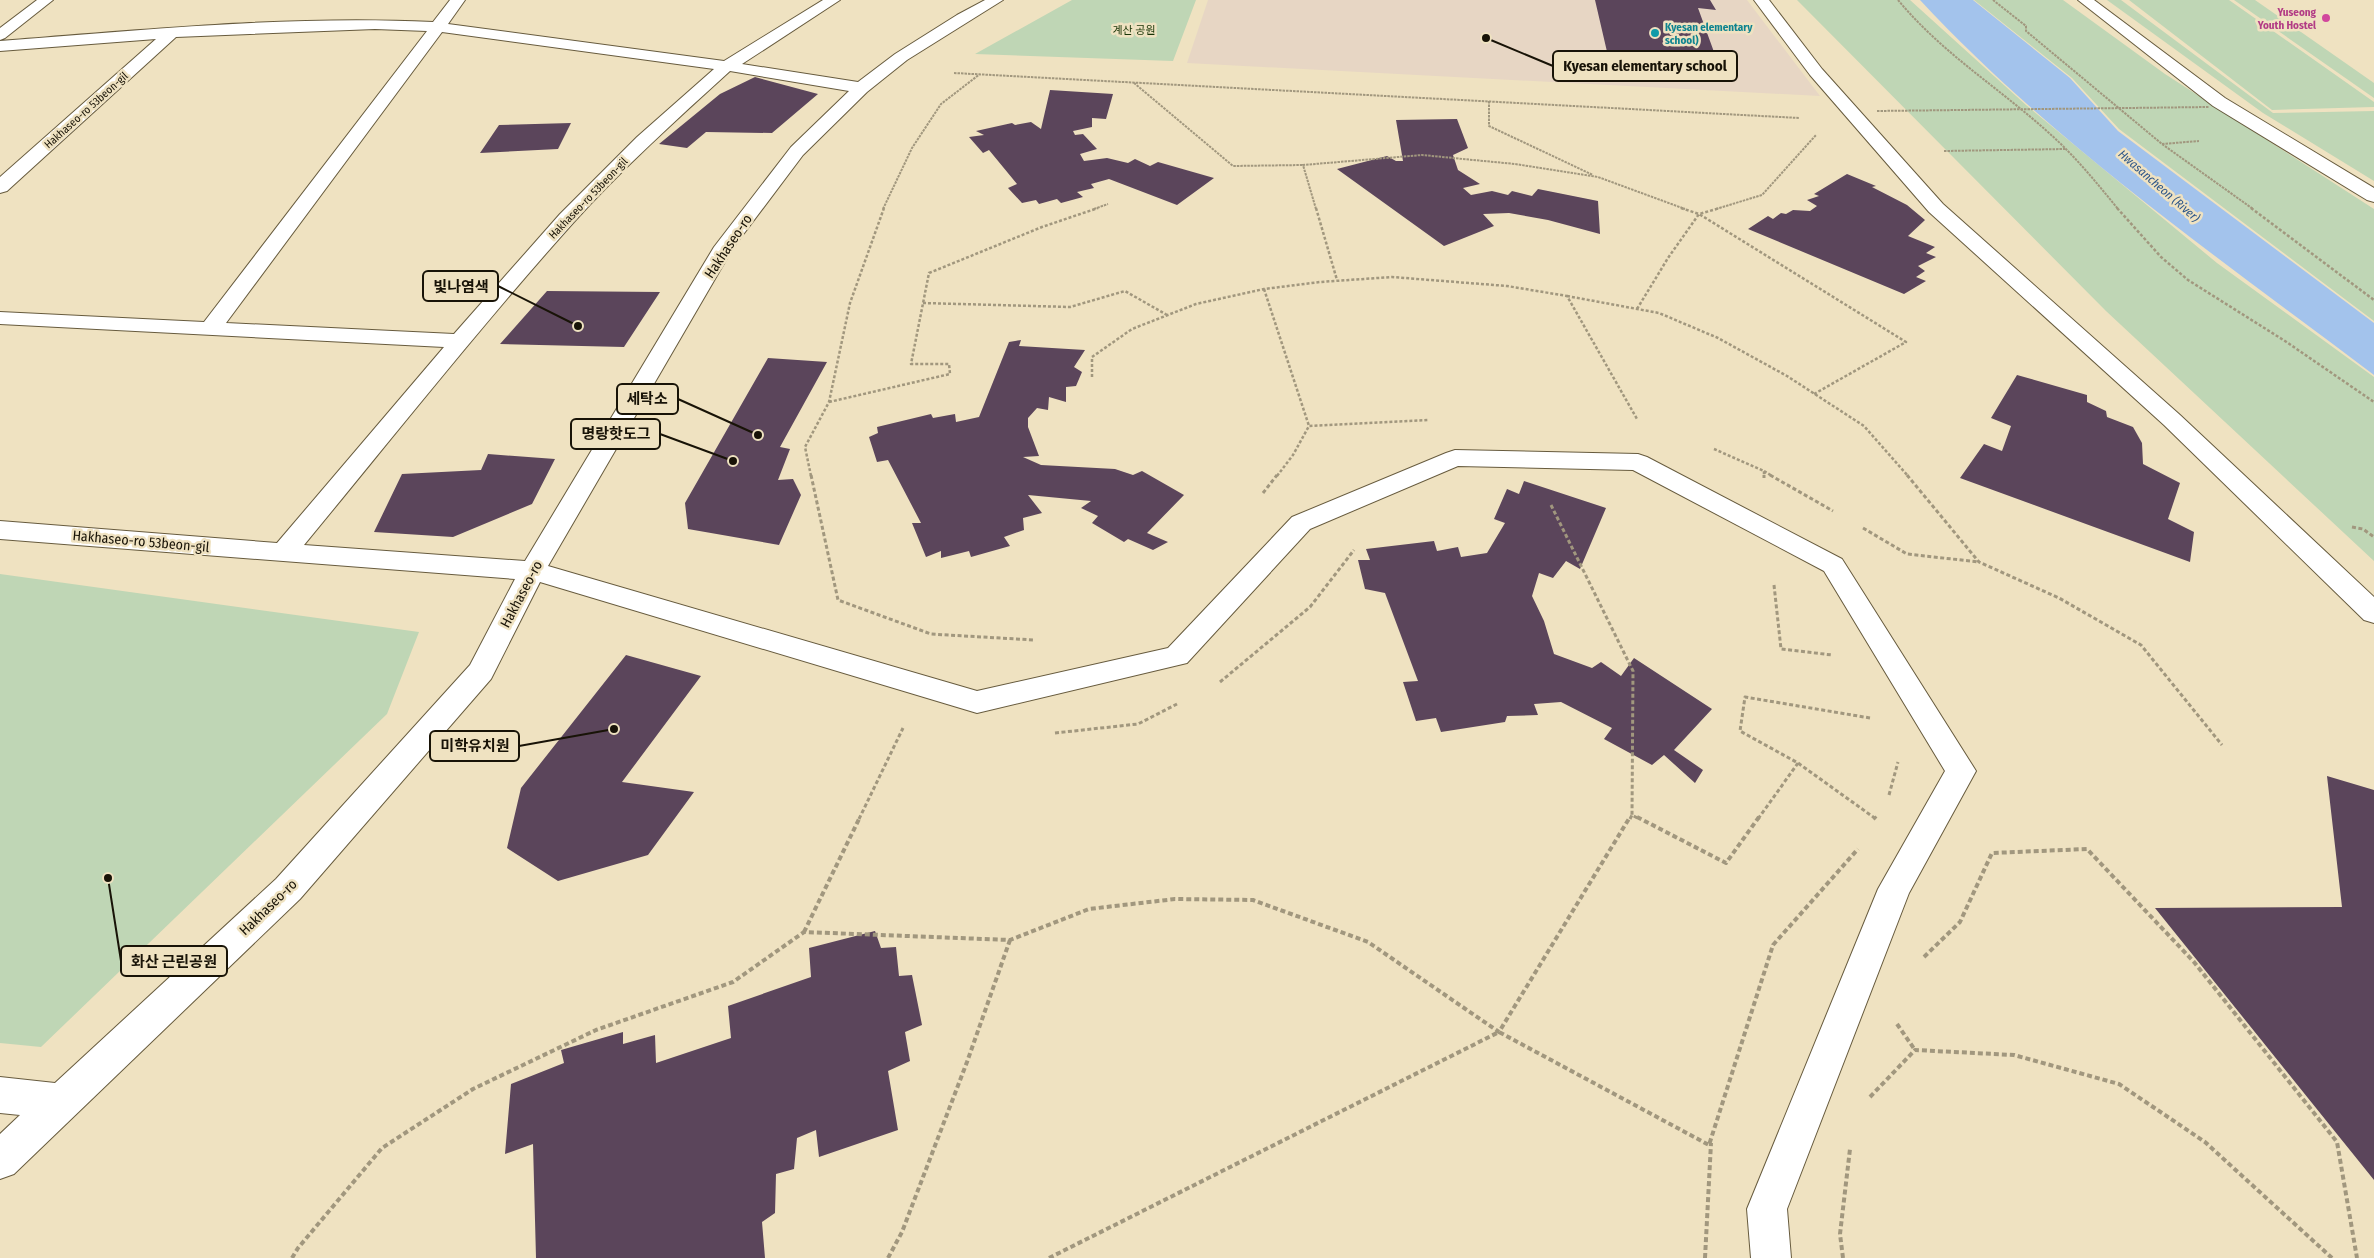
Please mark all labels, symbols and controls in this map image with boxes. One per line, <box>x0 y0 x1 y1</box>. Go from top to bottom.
place label: Yuseong Youth Hostel <box>2257 6 2317 32</box>
marker: Yuseong Youth Hostel <box>2320 12 2332 24</box>
place label: Kyesan elementary school) <box>1665 21 1753 47</box>
park label: 계산 공원 <box>1112 24 1156 37</box>
marker: Kyesan elementary school) <box>1649 27 1661 39</box>
callout: Kyesan elementary school <box>1553 51 1737 81</box>
text: Kyesan elementary school <box>1563 57 1728 75</box>
street label: Hakhaseo-ro 53beon-gil <box>42 69 131 151</box>
water label: Hwasancheon (River) <box>2116 146 2203 225</box>
street label: Hakhaseo-ro 53beon-gil <box>546 155 631 242</box>
street label: Hakhaseo-ro <box>701 211 756 281</box>
callout: 빛나염색 <box>423 271 498 301</box>
text: 빛나염색 <box>433 278 489 296</box>
callout: 세탁소 <box>617 384 678 414</box>
text: 세탁소 <box>626 390 668 408</box>
callout: 명랑핫도그 <box>571 419 660 449</box>
text: 명랑핫도그 <box>581 425 651 443</box>
street label: Hakhaseo-ro 53beon-gil <box>72 527 210 556</box>
street label: Hakhaseo-ro <box>497 558 546 631</box>
callout: 미학유치원 <box>430 731 519 761</box>
text: 미학유치원 <box>440 737 510 755</box>
street label: Hakhaseo-ro <box>236 876 301 939</box>
callout: 화산 근린공원 <box>121 946 227 976</box>
text: 화산 근린공원 <box>131 953 217 971</box>

